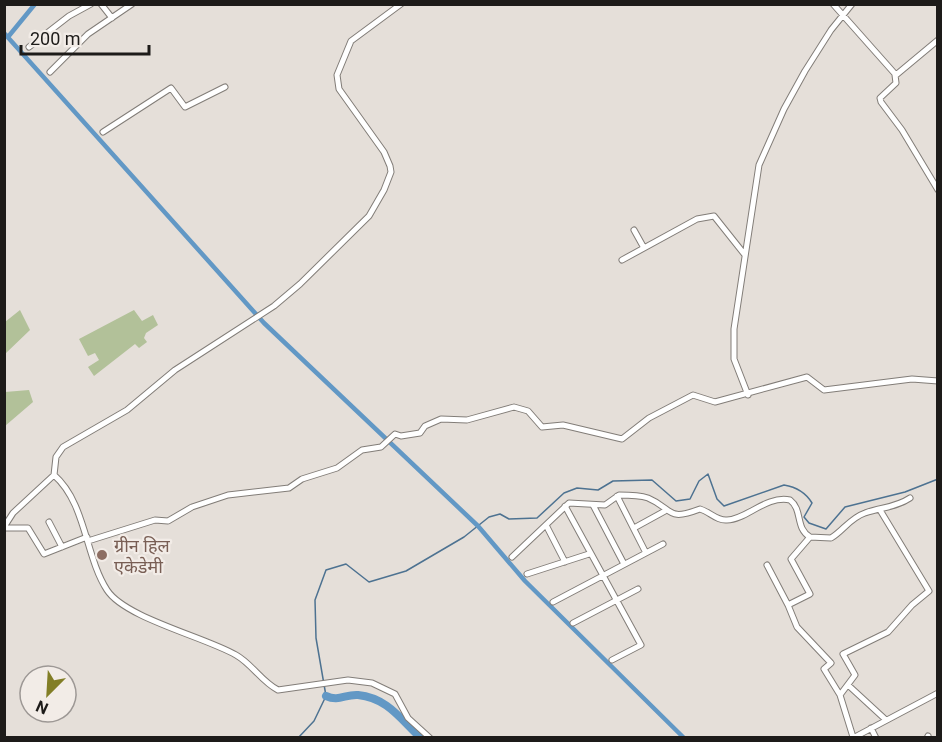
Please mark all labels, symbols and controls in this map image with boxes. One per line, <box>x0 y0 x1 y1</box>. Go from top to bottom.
scale bar <box>21 18 148 56</box>
text: 200 m <box>30 28 81 49</box>
place label: ग्रीन हिल एकेडेमी <box>114 535 170 577</box>
marker: ग्रीन हिल एकेडेमी <box>95 548 109 562</box>
north arrow <box>18 664 78 724</box>
text: N <box>33 696 51 718</box>

